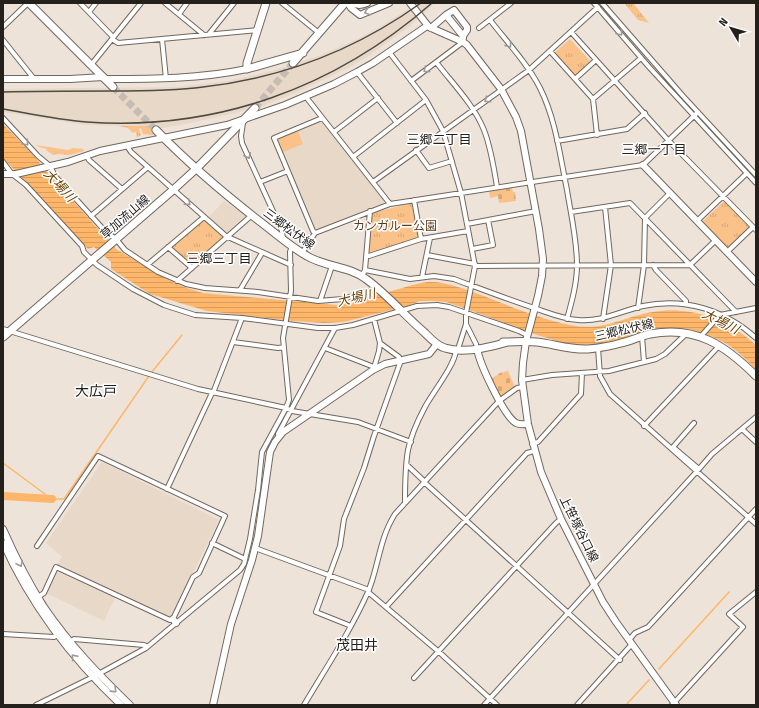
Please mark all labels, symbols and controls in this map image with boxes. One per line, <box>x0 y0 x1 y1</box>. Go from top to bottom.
one-way arrow <box>363 8 370 16</box>
north arrow <box>711 8 751 48</box>
text: N <box>716 16 731 29</box>
one-way arrow <box>615 28 622 35</box>
one-way arrow <box>505 40 512 47</box>
one-way arrow <box>424 65 431 72</box>
one-way arrow <box>484 95 491 102</box>
district label: 三郷二丁目 <box>406 132 472 147</box>
one-way arrow <box>21 138 29 146</box>
district label: 三郷一丁目 <box>621 142 687 157</box>
one-way arrow <box>243 151 251 159</box>
water label: 大場川 <box>41 166 80 206</box>
street label: 草加流山線 <box>98 192 152 242</box>
one-way arrow <box>184 199 191 206</box>
street label: 三郷松伏線 <box>261 206 317 252</box>
park label: カンガルー公園 <box>353 219 437 233</box>
district label: 三郷三丁目 <box>186 251 252 266</box>
water label: 大場川 <box>335 285 379 309</box>
water label: 大場川 <box>700 306 743 338</box>
street label: 三郷松伏線 <box>593 316 655 344</box>
district label: 大広戸 <box>75 383 117 400</box>
street label: 上笹塚谷口線 <box>557 494 601 564</box>
one-way arrow <box>15 560 23 567</box>
district label: 茂田井 <box>336 637 378 654</box>
one-way arrow <box>72 654 79 661</box>
one-way arrow <box>110 685 117 692</box>

